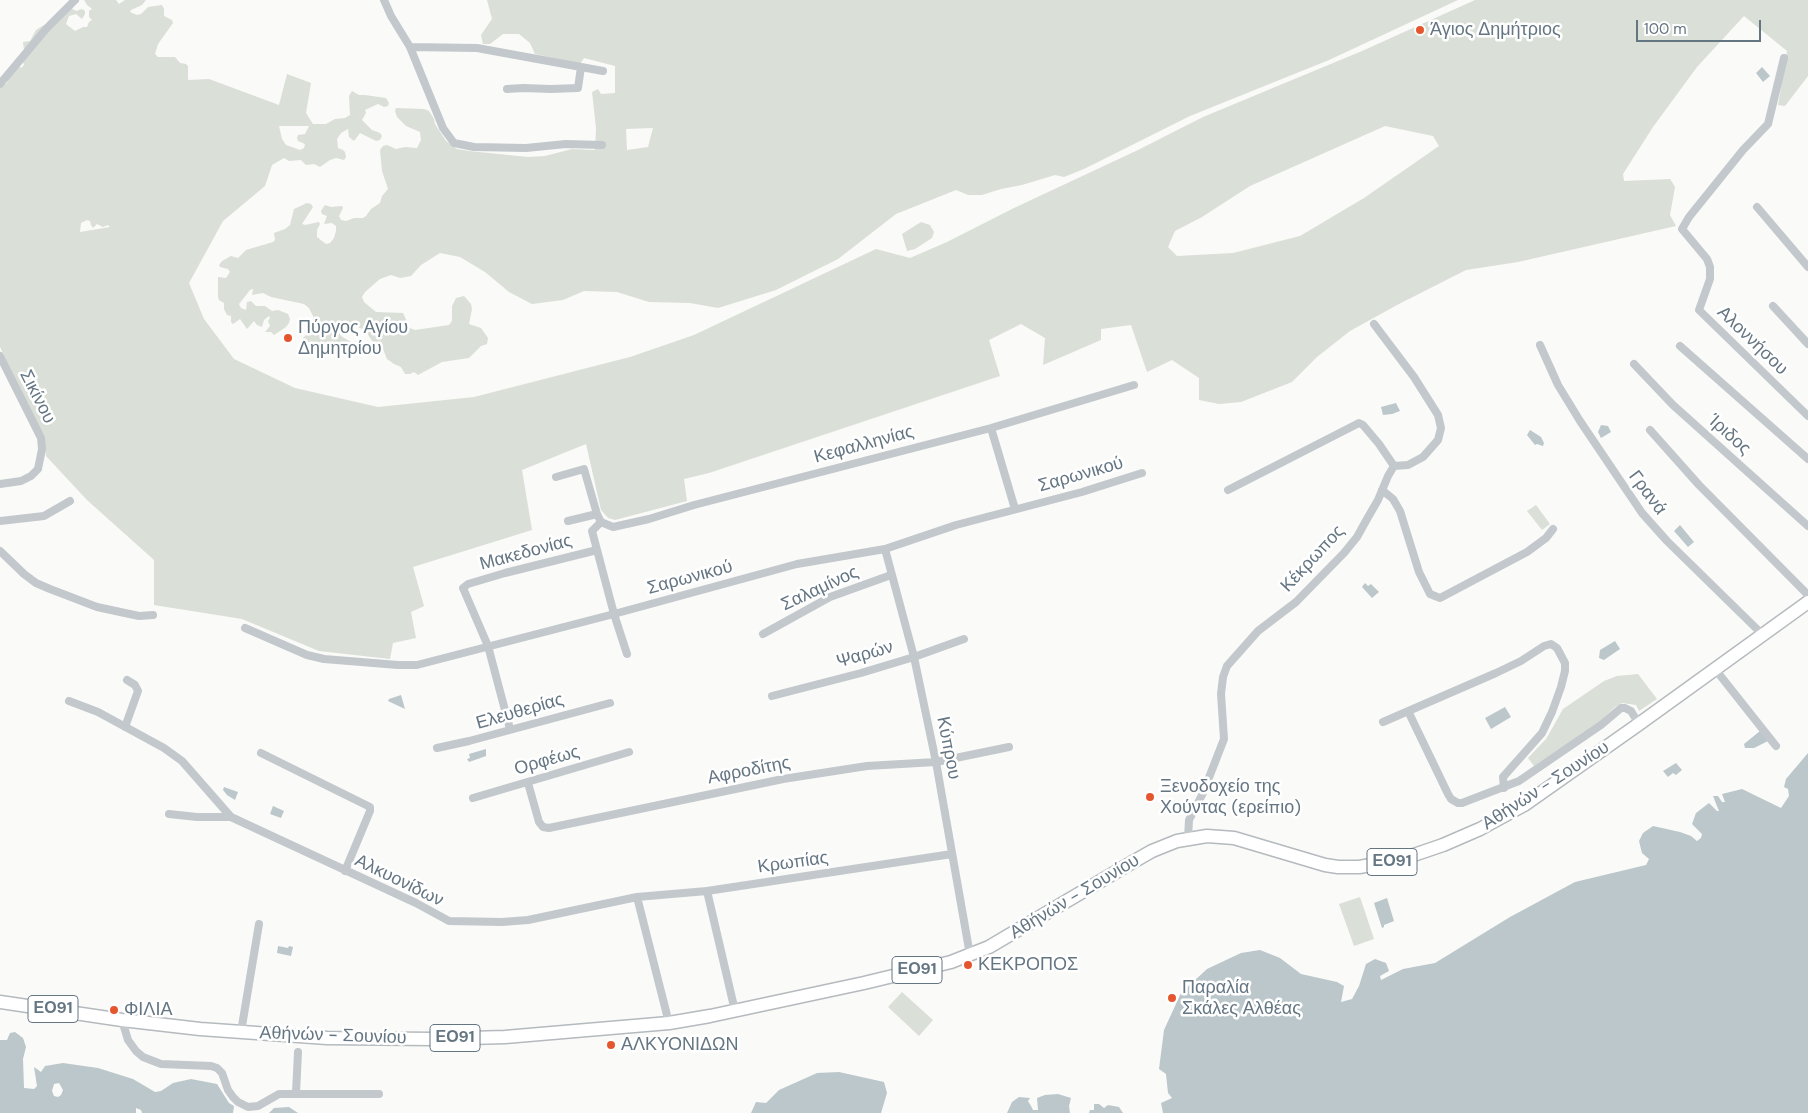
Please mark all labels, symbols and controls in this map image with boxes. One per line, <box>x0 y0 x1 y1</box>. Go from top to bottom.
scale bar <box>1638 10 1763 42</box>
place label: Άγιος Δημήτριος <box>1430 19 1561 41</box>
text: 100 m <box>1644 19 1687 39</box>
marker: Άγιος Δημήτριος <box>1414 24 1426 36</box>
street label: Αλοννήσου <box>1712 302 1792 380</box>
place label: Πύργος Αγίου Δημητρίου <box>298 317 408 359</box>
marker: Πύργος Αγίου Δημητρίου <box>282 332 294 344</box>
street label: Σικίνου <box>14 367 60 427</box>
street label: Ίριδος <box>1703 410 1755 460</box>
street label: Κεφαλληνίας <box>812 421 916 469</box>
street label: Σαρωνικού <box>1036 453 1126 497</box>
street label: Γρανά <box>1623 467 1671 519</box>
street label: Κέκρωπος <box>1277 521 1349 597</box>
street label: Μακεδονίας <box>478 530 574 576</box>
street label: Σαρωνικού <box>645 556 735 600</box>
street label: Σαλαμίνος <box>778 562 862 616</box>
street label: Ψαρών <box>834 637 896 673</box>
street label: Ελευθερίας <box>474 689 566 735</box>
street label: Κύπρου <box>931 715 965 781</box>
street label: Αθήνών - Σουνίου <box>1478 737 1614 835</box>
street label: Ορφέως <box>512 741 582 781</box>
street label: Αφροδίτης <box>706 752 792 790</box>
place label: Ξενοδοχείο της Χούντας (ερείπιο) <box>1160 776 1301 819</box>
marker: Ξενοδοχείο της Χούντας (ερείπιο) <box>1144 791 1156 803</box>
street label: Κρωπίας <box>756 847 830 879</box>
road number: ΕΟ91 <box>1367 849 1417 876</box>
street label: Αλκυονίδων <box>351 850 447 912</box>
street label: Αθήνών - Σουνίου <box>1006 850 1144 944</box>
place label: ΚΕΚΡΟΠΟΣ <box>978 954 1078 976</box>
road number: ΕΟ91 <box>892 956 942 984</box>
marker: ΚΕΚΡΟΠΟΣ <box>962 959 974 971</box>
place label: Παραλία Σκάλες Αλθέας <box>1182 977 1301 1020</box>
marker: Παραλία Σκάλες Αλθέας <box>1166 992 1178 1004</box>
road number: ΕΟ91 <box>28 996 78 1022</box>
place label: ΦΙΛΙΑ <box>124 999 172 1021</box>
marker: ΦΙΛΙΑ <box>108 1004 120 1016</box>
street label: Αθήνών - Σουνίου <box>259 1023 407 1049</box>
road number: ΕΟ91 <box>430 1024 480 1052</box>
place label: ΑΛΚΥΟΝΙΔΩΝ <box>621 1034 739 1056</box>
marker: ΑΛΚΥΟΝΙΔΩΝ <box>605 1039 617 1051</box>

